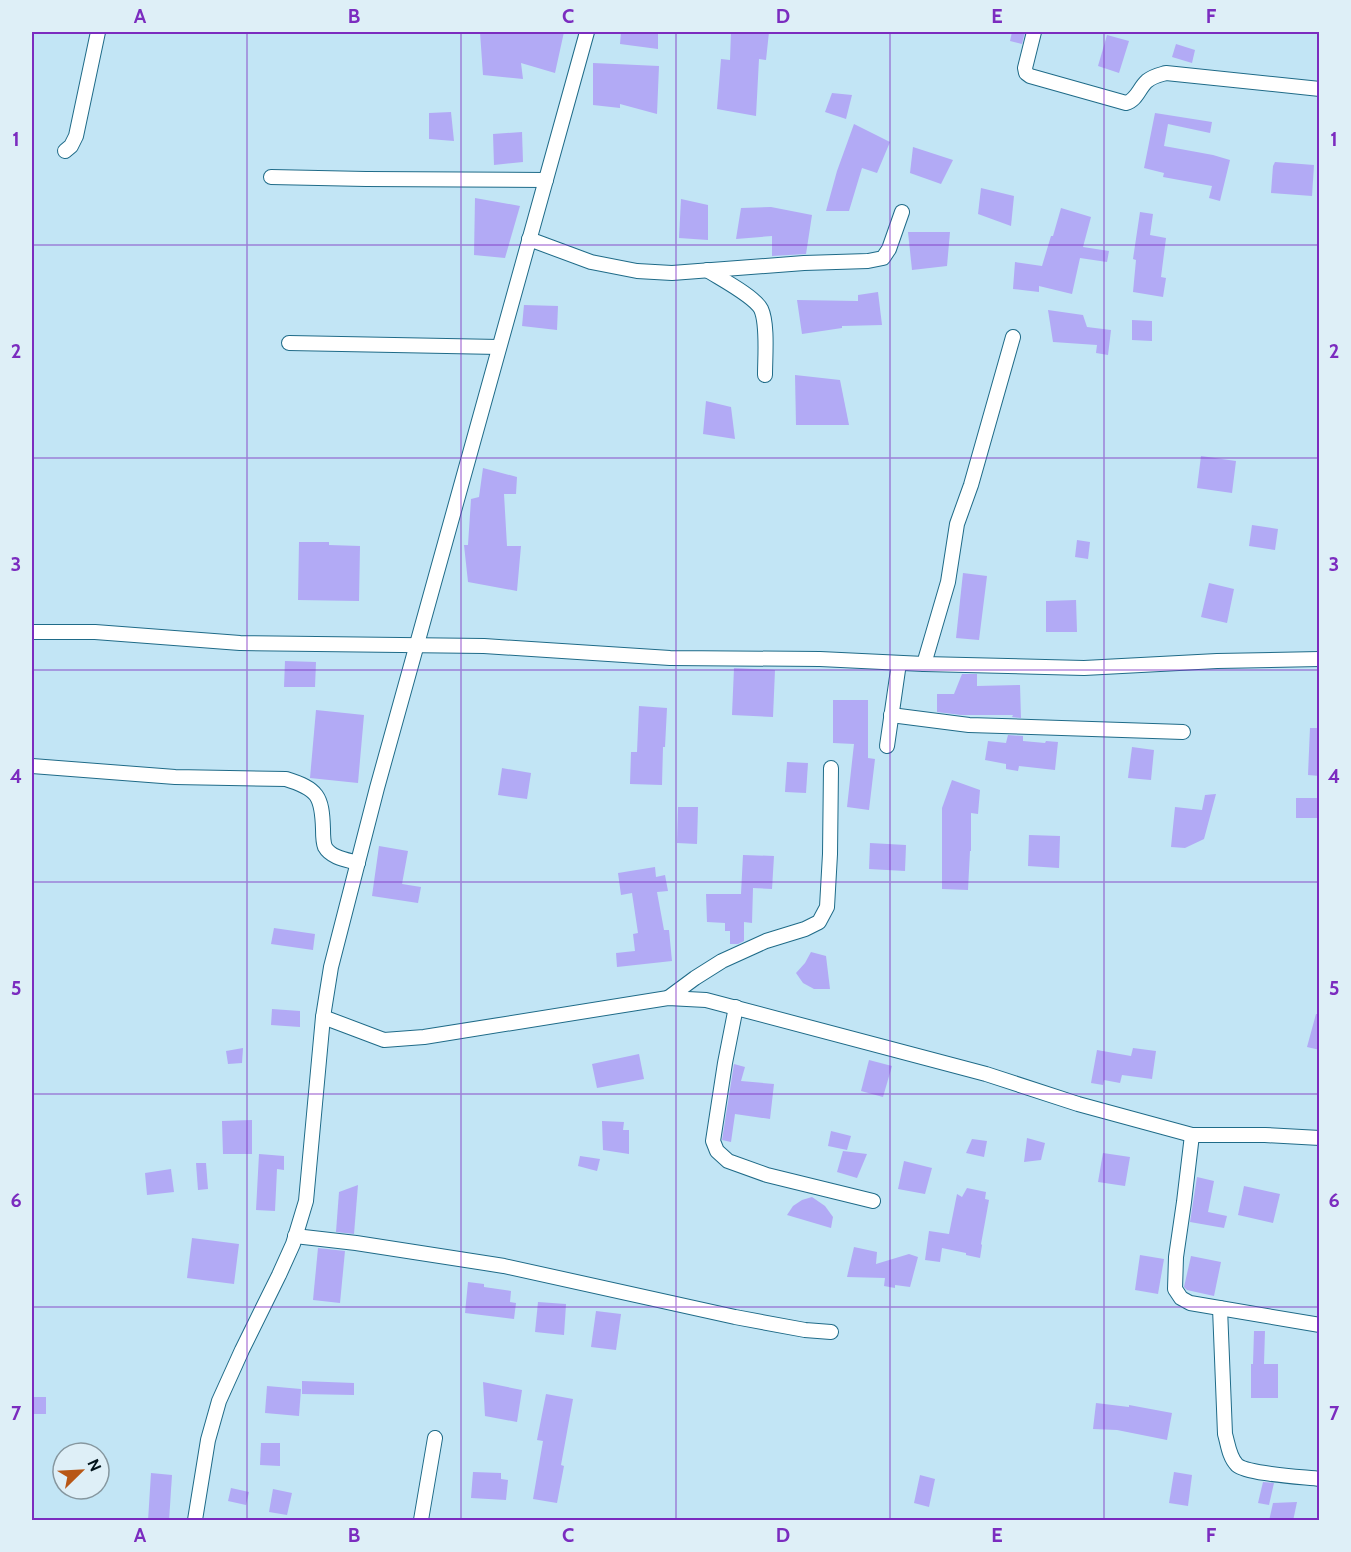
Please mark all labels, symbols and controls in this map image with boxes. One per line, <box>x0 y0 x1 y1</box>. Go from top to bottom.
text: A <box>134 4 147 28</box>
text: B <box>348 4 360 28</box>
text: C <box>562 4 574 28</box>
text: D <box>776 4 790 28</box>
text: E <box>991 4 1003 28</box>
text: F <box>1206 4 1217 28</box>
text: 1 <box>12 127 20 151</box>
text: 1 <box>1330 127 1338 151</box>
text: 2 <box>11 339 21 363</box>
text: 2 <box>1329 339 1339 363</box>
text: 3 <box>11 552 21 576</box>
text: 3 <box>1329 552 1339 576</box>
text: 4 <box>10 764 22 788</box>
text: 4 <box>1328 764 1340 788</box>
text: 5 <box>11 976 21 1000</box>
text: 5 <box>1329 976 1339 1000</box>
text: 6 <box>10 1188 22 1212</box>
text: 6 <box>1328 1188 1340 1212</box>
text: 7 <box>11 1401 22 1425</box>
text: 7 <box>1329 1401 1340 1425</box>
north arrow <box>51 1441 111 1501</box>
text: N <box>83 1456 105 1474</box>
text: A <box>134 1523 147 1547</box>
text: B <box>348 1523 360 1547</box>
text: C <box>562 1523 574 1547</box>
text: D <box>776 1523 790 1547</box>
text: E <box>991 1523 1003 1547</box>
text: F <box>1206 1523 1217 1547</box>

